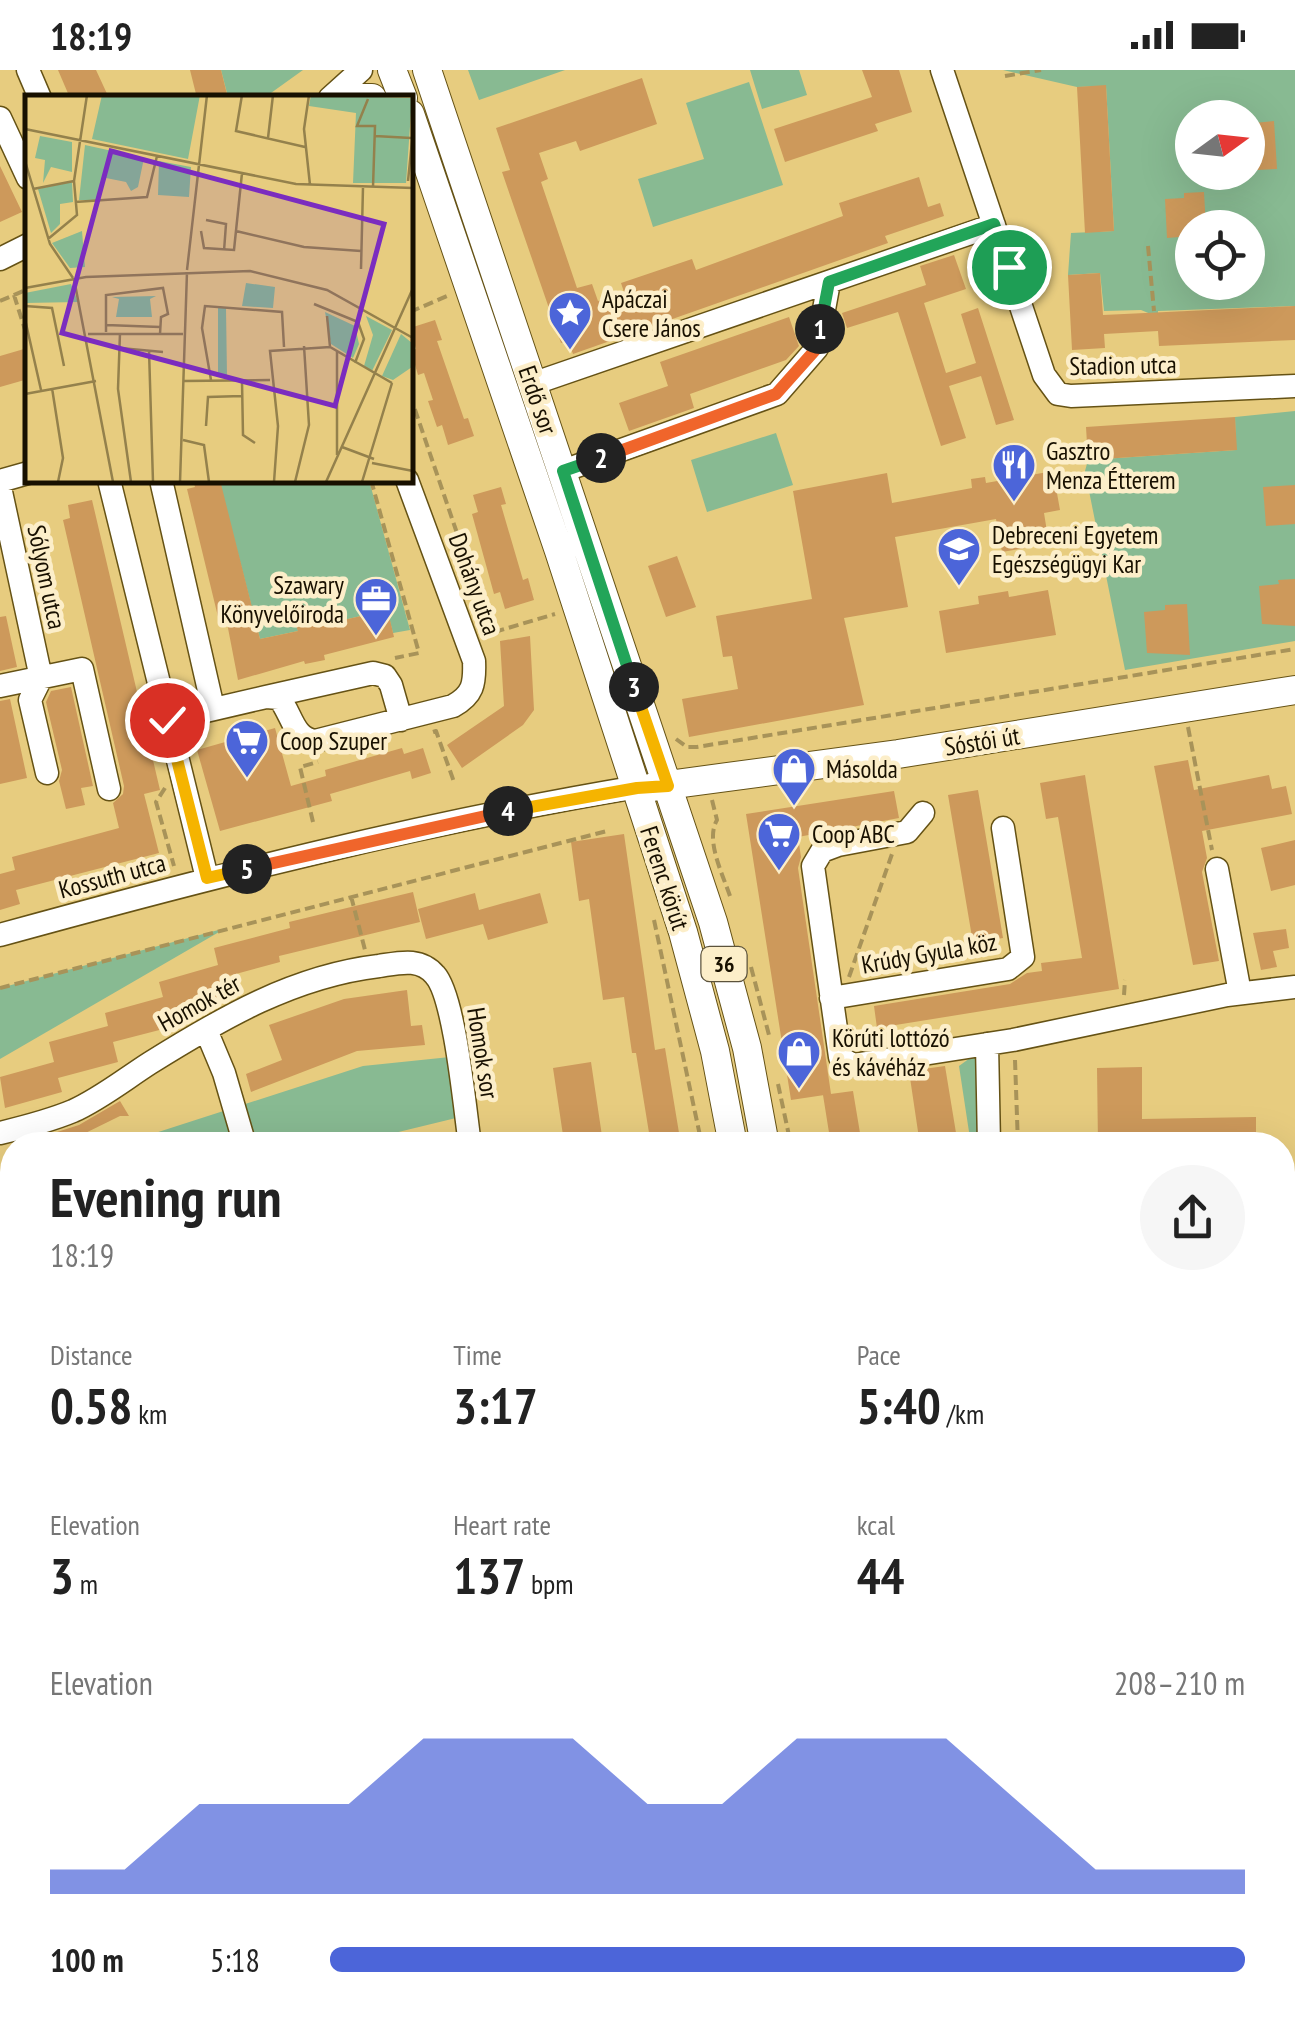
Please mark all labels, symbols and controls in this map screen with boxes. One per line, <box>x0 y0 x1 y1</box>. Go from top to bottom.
text: 18:19 <box>50 11 132 60</box>
inset map <box>25 95 412 482</box>
north arrow <box>1175 100 1265 190</box>
map controls <box>1175 100 1265 300</box>
button: locate <box>1175 210 1265 300</box>
pin <box>967 225 1052 310</box>
icon: arrive <box>982 240 1037 295</box>
place label: Apáczai Csere János <box>602 283 701 344</box>
place icon: Apáczai Csere János <box>547 290 593 351</box>
pin: 1 <box>795 304 845 354</box>
text: 1 <box>813 310 827 347</box>
street label: Stadion utca <box>1069 348 1177 382</box>
street label: Erdő sor <box>511 361 565 439</box>
pin: 2 <box>576 433 626 483</box>
place label: Gasztro Menza Étterem <box>1046 435 1176 496</box>
text: 2 <box>594 439 608 476</box>
restaurant icon: Gasztro Menza Étterem <box>991 442 1037 503</box>
place label: Debreceni Egyetem Egészségügyi Kar <box>992 519 1158 580</box>
street label: Sólyom utca <box>20 522 74 632</box>
school or university icon: Debreceni Egyetem Egészségügyi Kar <box>936 526 982 587</box>
street label: Dohány utca <box>442 529 508 639</box>
place label: Szawary Könyvelőiroda <box>221 569 345 630</box>
office icon: Szawary Könyvelőiroda <box>353 576 399 637</box>
pin: 3 <box>609 662 659 712</box>
text: 3 <box>627 668 641 705</box>
pin <box>125 678 210 763</box>
icon: check <box>140 693 195 748</box>
supermarket icon: Coop Szuper <box>224 718 270 779</box>
street label: Sóstói út <box>942 719 1022 763</box>
place label: Coop Szuper <box>280 725 387 757</box>
shop icon: Másolda <box>771 746 817 807</box>
place label: Másolda <box>826 753 898 785</box>
pin: 4 <box>483 786 533 836</box>
text: 4 <box>501 792 515 829</box>
supermarket icon: Coop ABC <box>756 811 802 872</box>
place label: Coop ABC <box>812 818 895 850</box>
street label: Ferenc körút <box>633 822 697 934</box>
pin: 5 <box>222 844 272 894</box>
street label: Kossuth utca <box>55 846 169 906</box>
text: 5 <box>240 850 254 887</box>
street label: Krúdy Gyula köz <box>859 925 999 981</box>
road number: 36 <box>702 947 746 981</box>
street label: Homok tér <box>152 967 246 1039</box>
street label: Homok sor <box>460 1005 506 1101</box>
place label: Körúti lottózó és kávéház <box>832 1022 950 1083</box>
shop icon: Körúti lottózó és kávéház <box>776 1029 822 1090</box>
text: Evening run <box>50 1161 282 1232</box>
button: share <box>1140 1165 1245 1270</box>
text: 18:19 <box>50 1234 114 1276</box>
text: Distance <box>50 1336 133 1373</box>
text: Time <box>453 1336 502 1373</box>
text: Pace <box>857 1336 901 1373</box>
text: 0.58 <box>50 1373 132 1438</box>
text: 3:17 <box>453 1373 538 1438</box>
text: 5:40 <box>857 1373 941 1438</box>
text: km <box>132 1395 167 1432</box>
text: /km <box>941 1395 984 1432</box>
text: Elevation <box>50 1506 140 1543</box>
text: Heart rate <box>453 1506 551 1543</box>
text: kcal <box>857 1506 895 1543</box>
text: 3 <box>50 1543 74 1608</box>
text: 137 <box>453 1543 525 1608</box>
text: 44 <box>857 1543 904 1608</box>
text: m <box>74 1565 98 1602</box>
text: bpm <box>525 1565 574 1602</box>
text: Elevation <box>50 1662 153 1704</box>
text: 208–210 m <box>1114 1662 1245 1704</box>
text: 100 m <box>50 1939 124 1981</box>
text: 5:18 <box>210 1939 260 1981</box>

